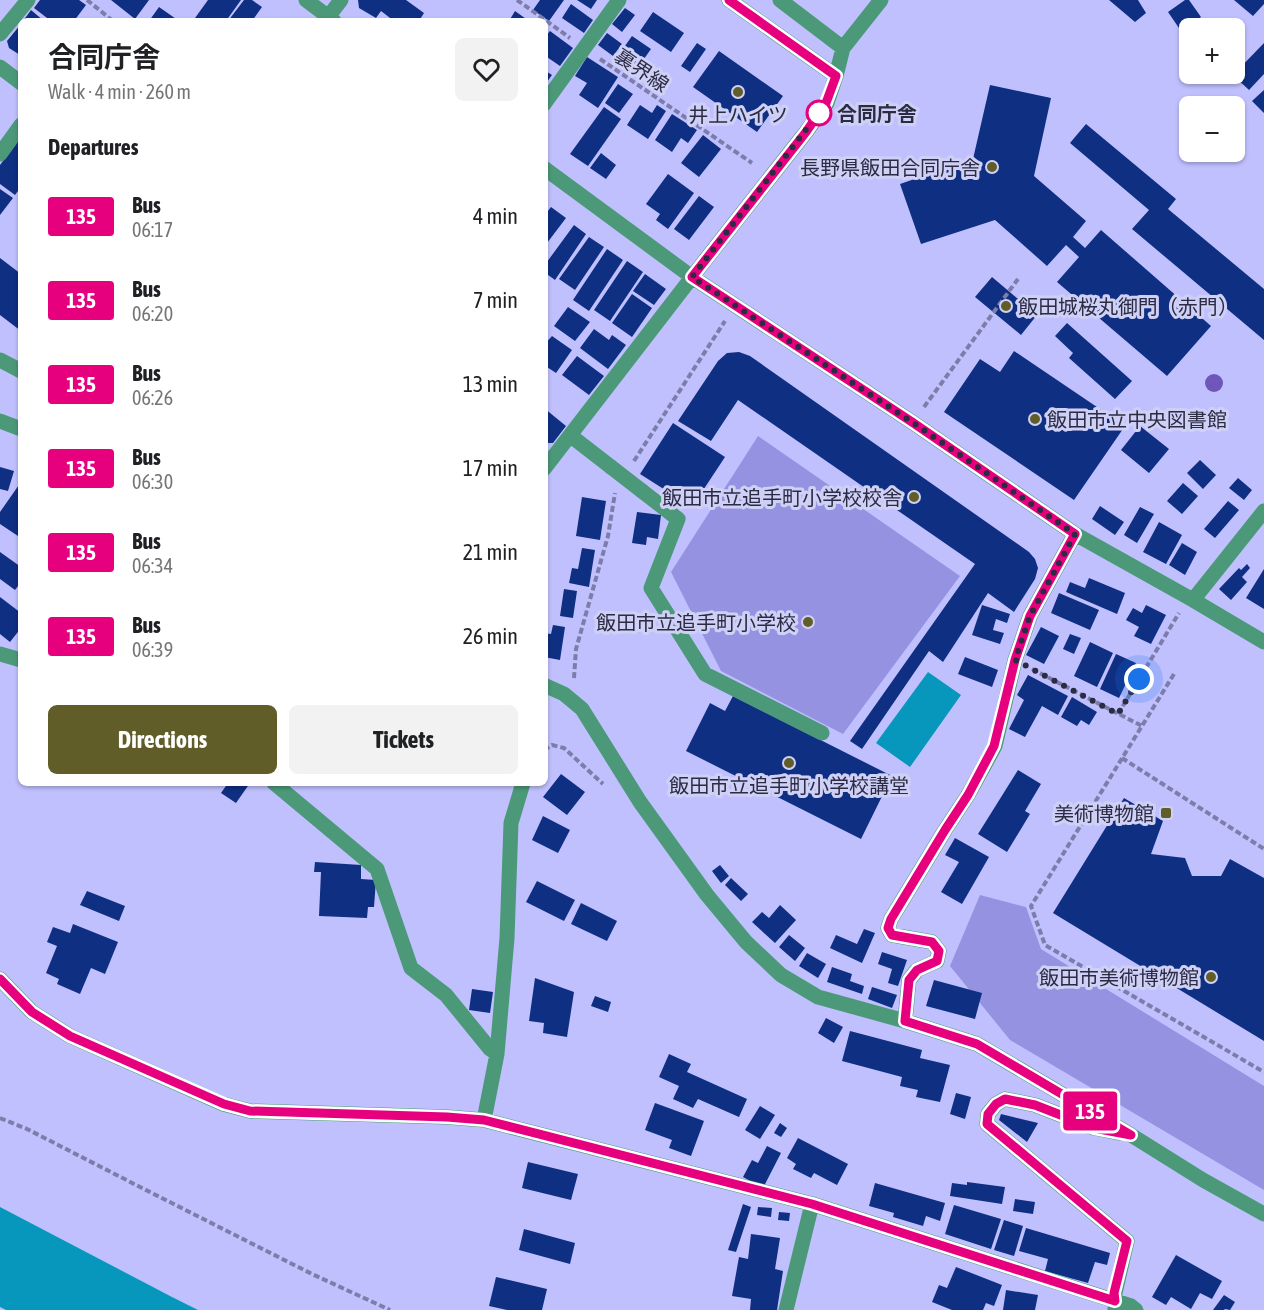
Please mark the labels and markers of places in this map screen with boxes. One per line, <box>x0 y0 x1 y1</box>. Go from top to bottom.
marker: 井上ハイツ <box>731 85 745 99</box>
marker: 合同庁舎 <box>806 100 832 126</box>
place label: 合同庁舎 <box>837 102 917 125</box>
place label: 井上ハイツ <box>688 103 788 126</box>
place label: 長野県飯田合同庁舎 <box>800 156 980 179</box>
marker: 長野県飯田合同庁舎 <box>985 160 999 174</box>
place label: 飯田城桜丸御門（赤門） <box>1018 295 1238 318</box>
marker: 飯田城桜丸御門（赤門） <box>999 299 1013 313</box>
place label: 飯田市立中央図書館 <box>1047 408 1227 431</box>
marker: 飯田市立中央図書館 <box>1028 412 1042 426</box>
place label: 飯田市立追手町小学校校舎 <box>662 486 902 509</box>
marker: 飯田市立追手町小学校校舎 <box>907 490 921 504</box>
place label: 飯田市立追手町小学校 <box>596 611 796 634</box>
marker: 飯田市立追手町小学校 <box>801 615 815 629</box>
marker: 飯田市立追手町小学校講堂 <box>782 756 796 770</box>
place label: 飯田市立追手町小学校講堂 <box>669 774 909 797</box>
place label: 美術博物館 <box>1054 802 1154 825</box>
marker: 美術博物館 <box>1159 806 1173 820</box>
place label: 飯田市美術博物館 <box>1039 966 1199 989</box>
marker: 飯田市美術博物館 <box>1204 970 1218 984</box>

